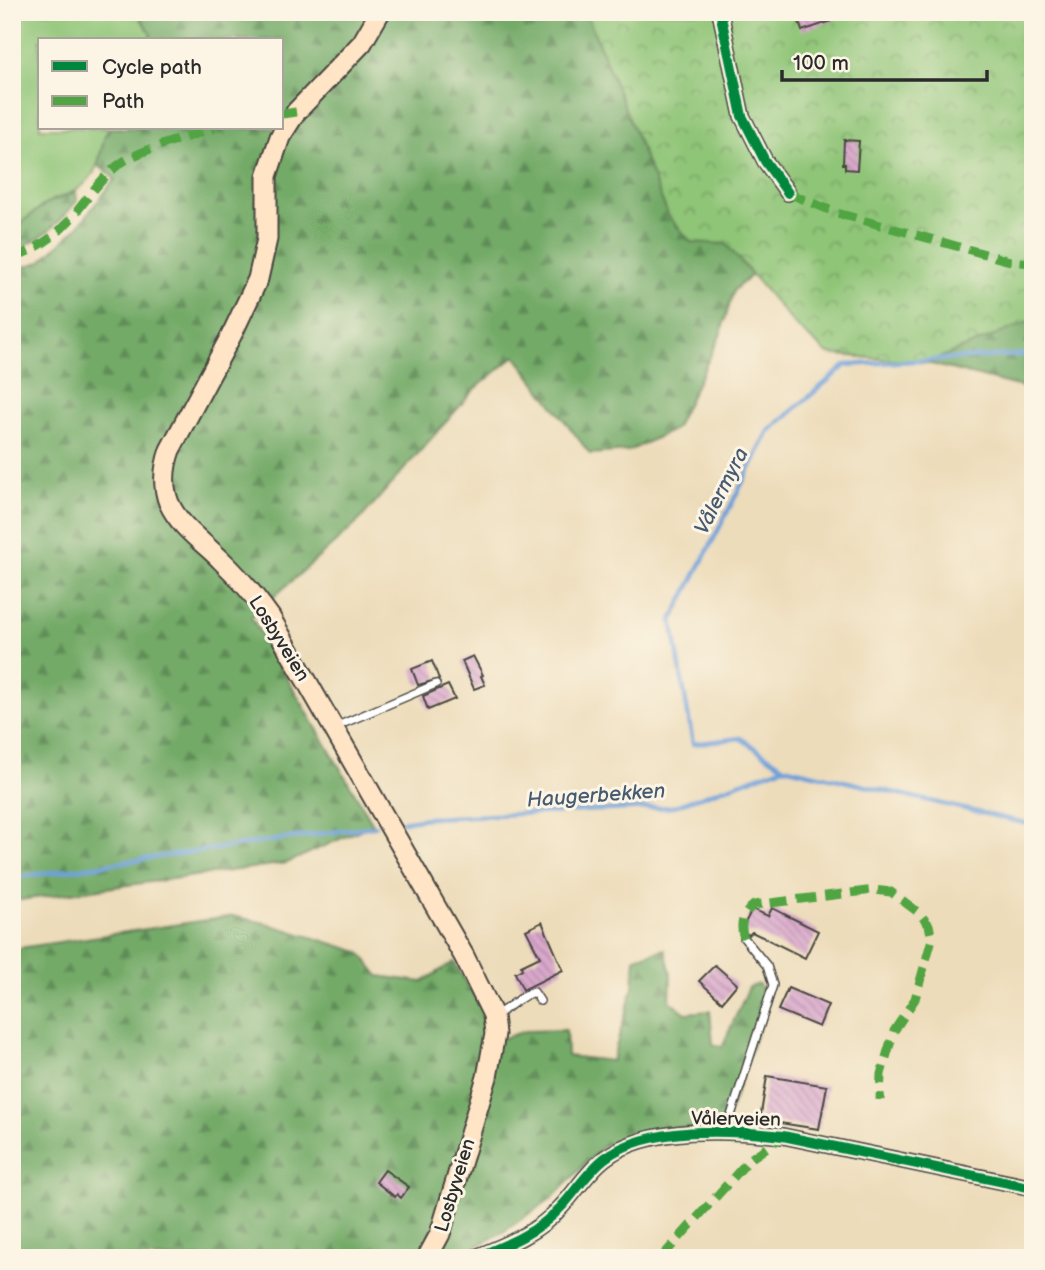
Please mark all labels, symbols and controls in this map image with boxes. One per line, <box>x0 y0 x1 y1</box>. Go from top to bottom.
legend <box>38 38 284 130</box>
scale bar <box>782 38 987 82</box>
text: 100 m <box>793 51 849 76</box>
text: Cycle path <box>102 55 202 80</box>
text: Path <box>102 89 144 114</box>
water label: Vålermyra <box>689 444 754 539</box>
street label: Losbyveien <box>243 592 314 686</box>
water label: Haugerbekken <box>526 778 666 813</box>
street label: Vålerveien <box>691 1107 781 1132</box>
street label: Losbyveien <box>430 1136 481 1235</box>

